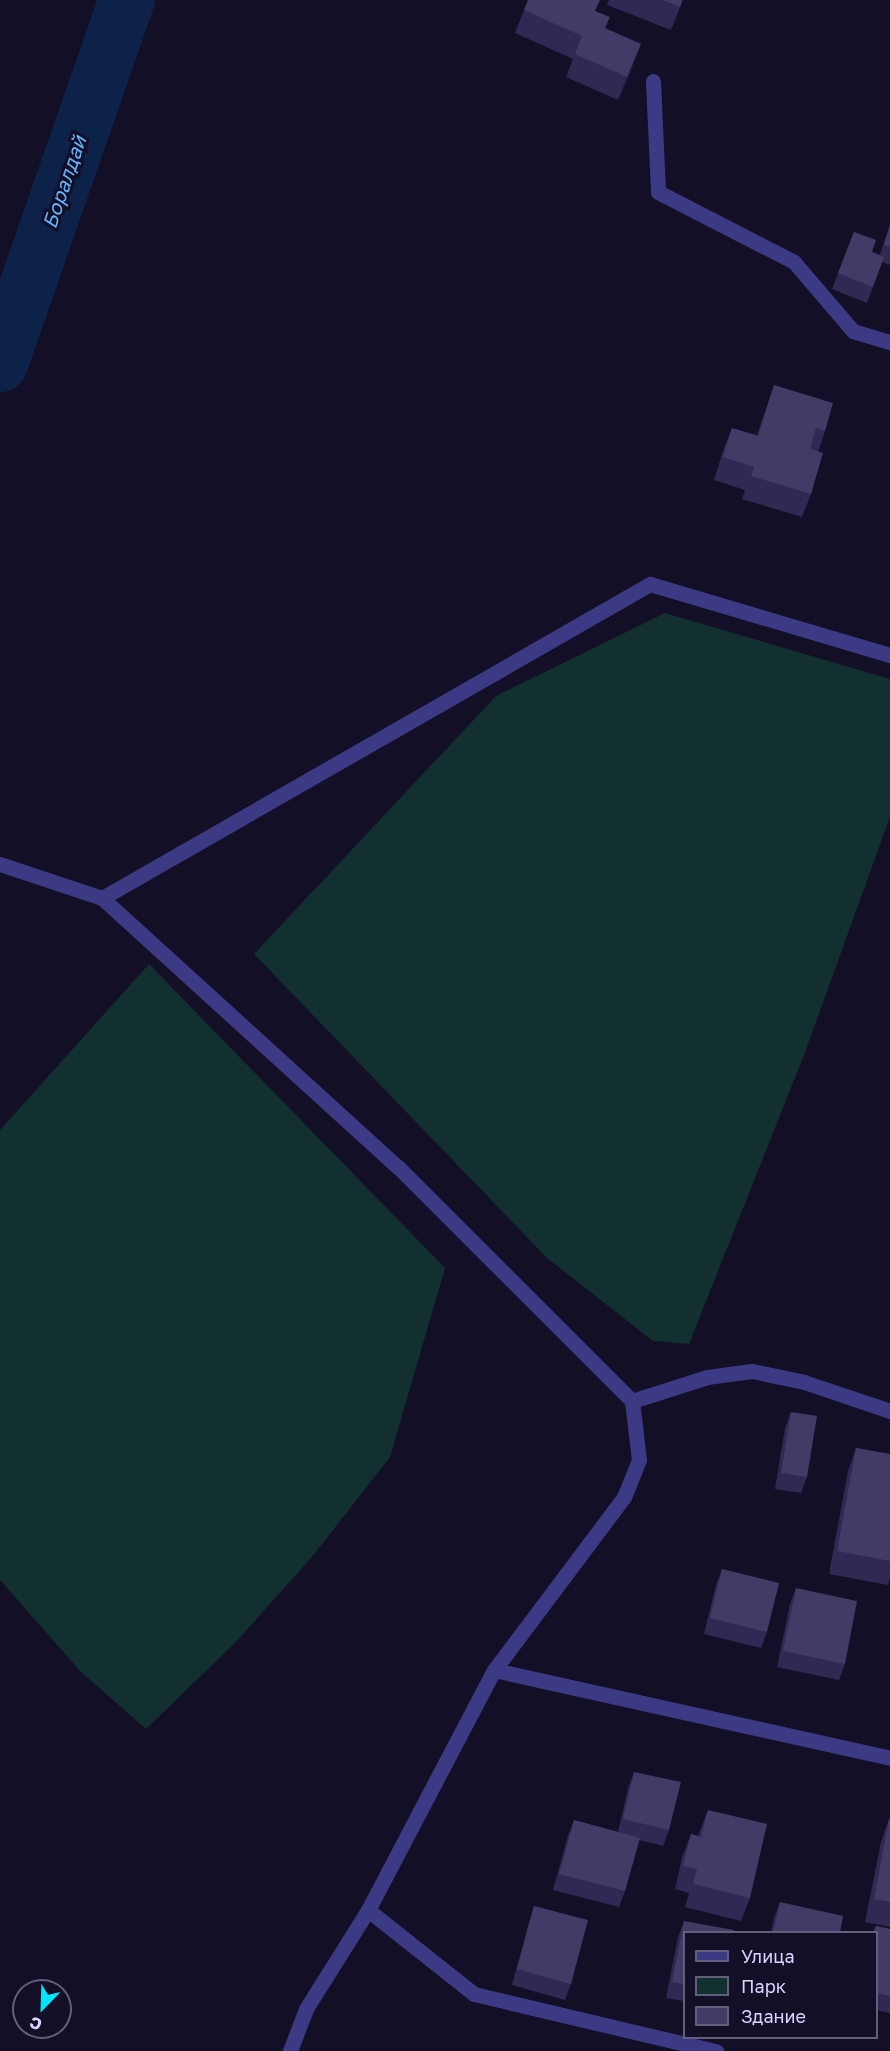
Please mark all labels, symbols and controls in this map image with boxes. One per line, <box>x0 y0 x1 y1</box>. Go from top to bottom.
water label: Боралдай <box>37 133 91 231</box>
legend <box>683 1931 878 2039</box>
text: Улица <box>741 1945 795 1967</box>
text: Парк <box>741 1975 786 1997</box>
north arrow <box>12 1979 72 2039</box>
text: Здание <box>741 2005 806 2027</box>
text: С <box>27 2012 45 2035</box>

